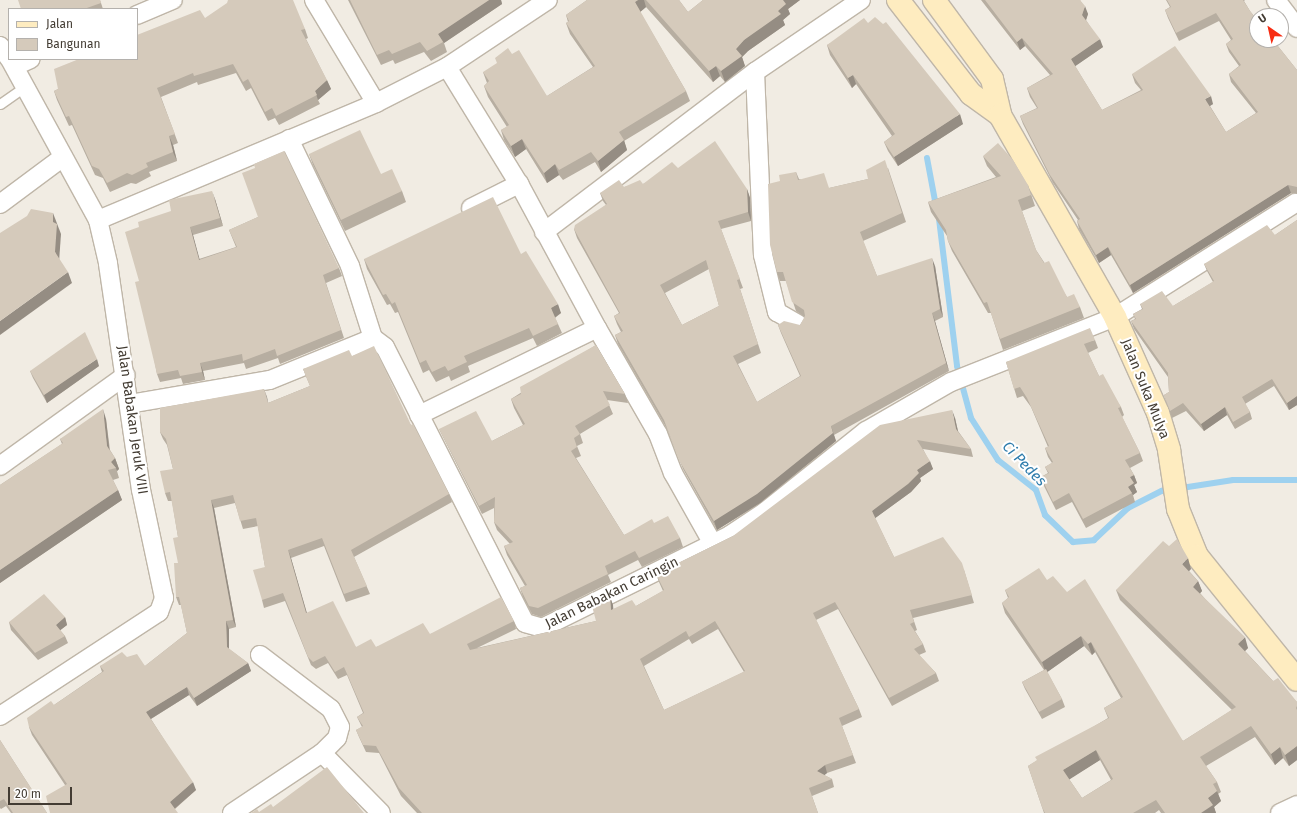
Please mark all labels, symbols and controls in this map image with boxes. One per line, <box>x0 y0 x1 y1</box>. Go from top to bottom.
legend <box>8 8 138 60</box>
north arrow <box>1249 8 1289 48</box>
text: U <box>1256 11 1269 26</box>
text: Jalan <box>46 17 73 31</box>
text: Bangunan <box>46 37 101 51</box>
street label: Jalan Suka Mulya <box>1117 336 1173 442</box>
street label: Jalan Babakan Jeruk VIII <box>113 344 151 496</box>
water label: Ci Pedes <box>998 438 1050 490</box>
street label: Jalan Babakan Caringin <box>543 553 681 633</box>
scale bar <box>10 779 74 805</box>
text: 20 m <box>15 787 41 801</box>

